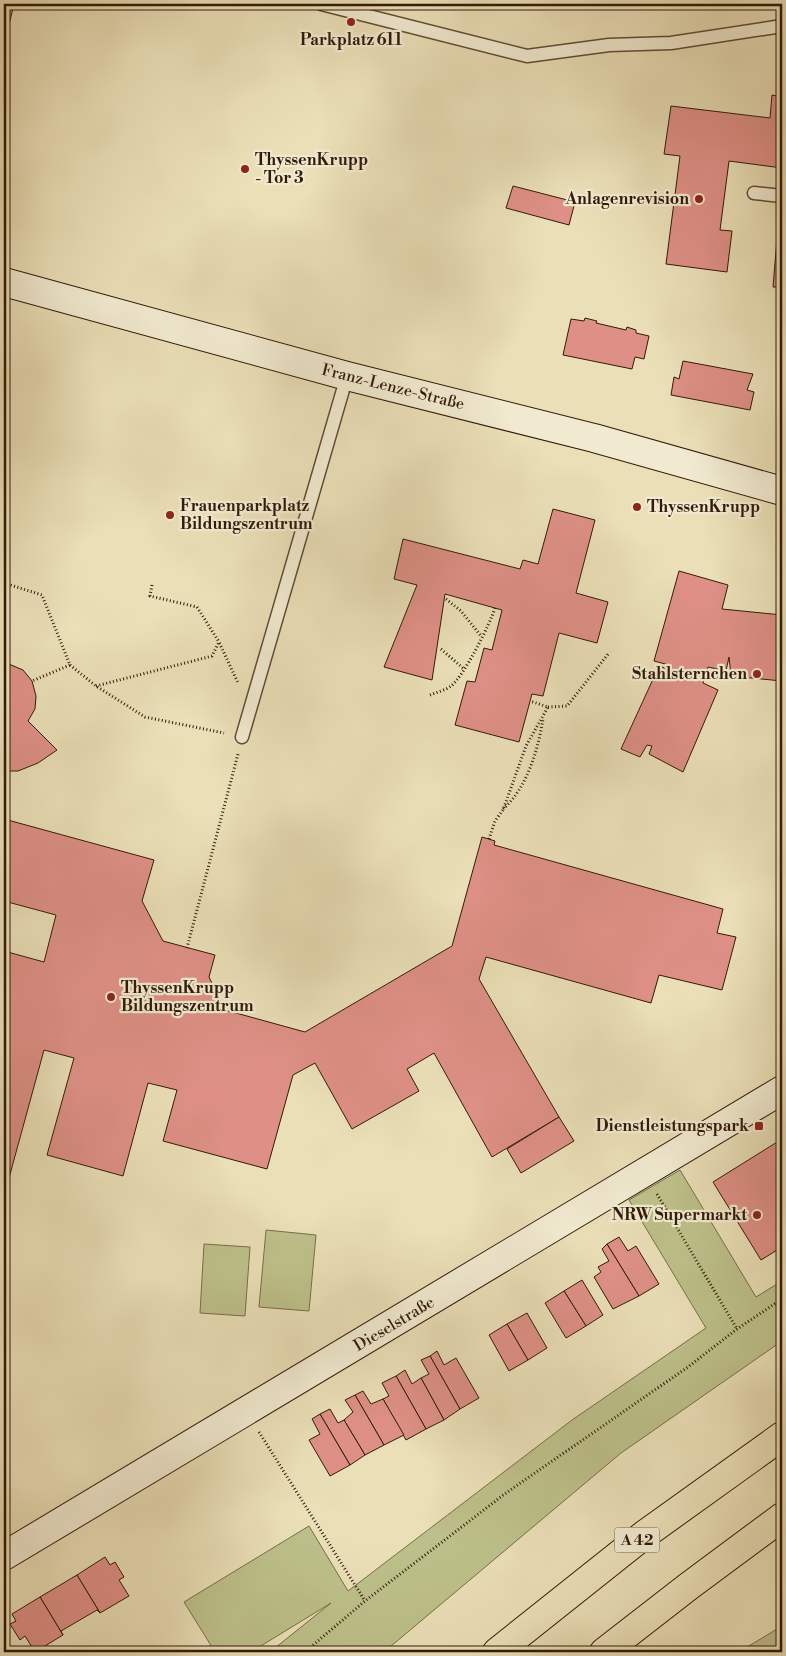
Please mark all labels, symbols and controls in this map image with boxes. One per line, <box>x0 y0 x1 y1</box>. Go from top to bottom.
marker: Parkplatz 611 <box>345 16 357 28</box>
place label: Parkplatz 611 <box>300 30 402 50</box>
place label: ThyssenKrupp - Tor 3 <box>255 150 368 188</box>
marker: ThyssenKrupp - Tor 3 <box>239 163 251 175</box>
place label: Anlagenrevision <box>565 189 689 209</box>
marker: Anlagenrevision <box>693 193 705 205</box>
street label: Franz-Lenze-Straße <box>320 360 466 414</box>
place label: Frauenparkplatz Bildungszentrum <box>180 496 313 534</box>
place label: ThyssenKrupp <box>647 497 760 517</box>
marker: ThyssenKrupp <box>631 501 643 513</box>
marker: Frauenparkplatz Bildungszentrum <box>164 509 176 521</box>
place label: Stahlsternchen <box>632 664 747 684</box>
marker: Stahlsternchen <box>751 668 763 680</box>
place label: ThyssenKrupp Bildungszentrum <box>121 978 254 1016</box>
marker: ThyssenKrupp Bildungszentrum <box>105 991 117 1003</box>
place label: Dienstleistungspark <box>596 1116 750 1136</box>
marker: Dienstleistungspark <box>753 1120 765 1132</box>
place label: NRW Supermarkt <box>612 1205 747 1225</box>
marker: NRW Supermarkt <box>751 1209 763 1221</box>
street label: Dieselstraße <box>350 1292 438 1356</box>
road number: A 42 <box>614 1528 660 1552</box>

